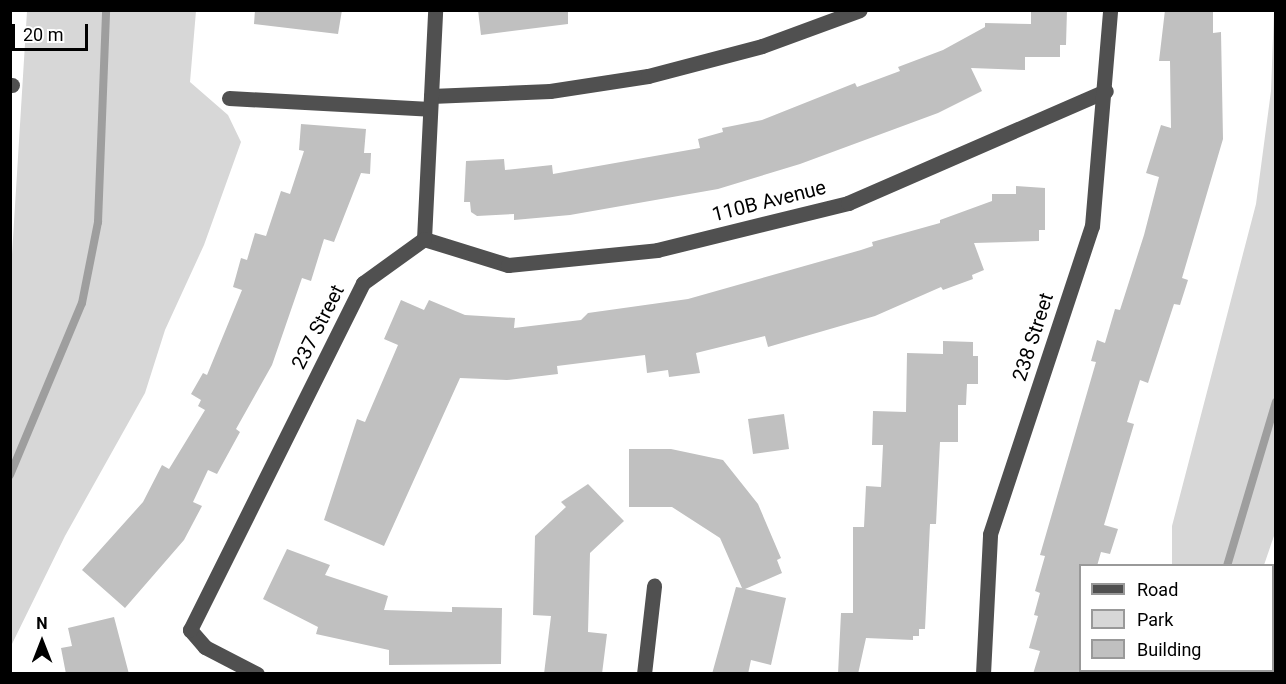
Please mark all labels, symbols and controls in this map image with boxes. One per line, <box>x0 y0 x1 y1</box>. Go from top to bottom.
scale bar <box>15 12 92 50</box>
text: 20 m <box>23 24 63 45</box>
street label: 110B Avenue <box>710 175 828 227</box>
street label: 237 Street <box>287 281 349 373</box>
street label: 238 Street <box>1007 290 1059 384</box>
legend <box>1079 564 1274 672</box>
text: Road <box>1137 579 1178 600</box>
text: Park <box>1137 609 1173 630</box>
north arrow <box>12 612 72 672</box>
text: N <box>36 614 48 633</box>
text: Building <box>1137 639 1201 660</box>

